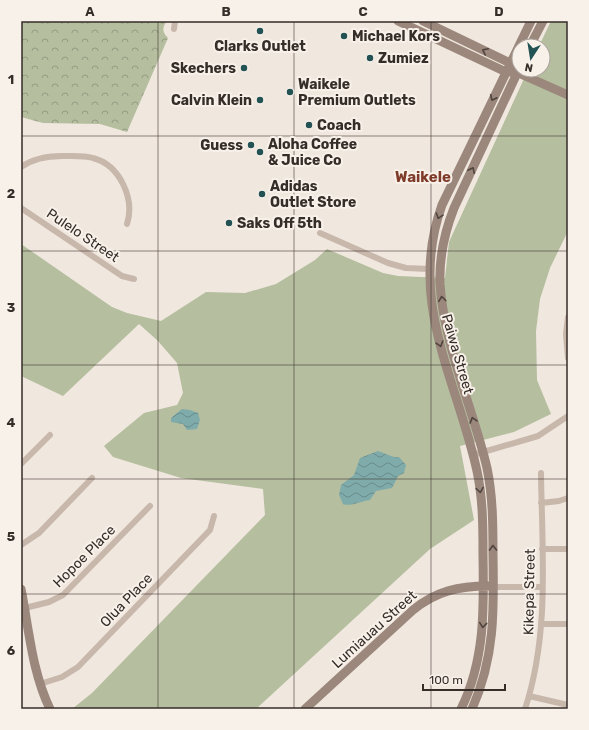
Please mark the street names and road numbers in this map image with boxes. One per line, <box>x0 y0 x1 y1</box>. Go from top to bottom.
street label: Pulelo Street <box>43 205 123 266</box>
street label: Paiwa Street <box>438 312 477 397</box>
street label: Hopoe Place <box>50 521 119 591</box>
street label: Kikepa Street <box>520 548 539 635</box>
street label: Olua Place <box>97 570 156 631</box>
street label: Lumiauau Street <box>328 587 421 672</box>

